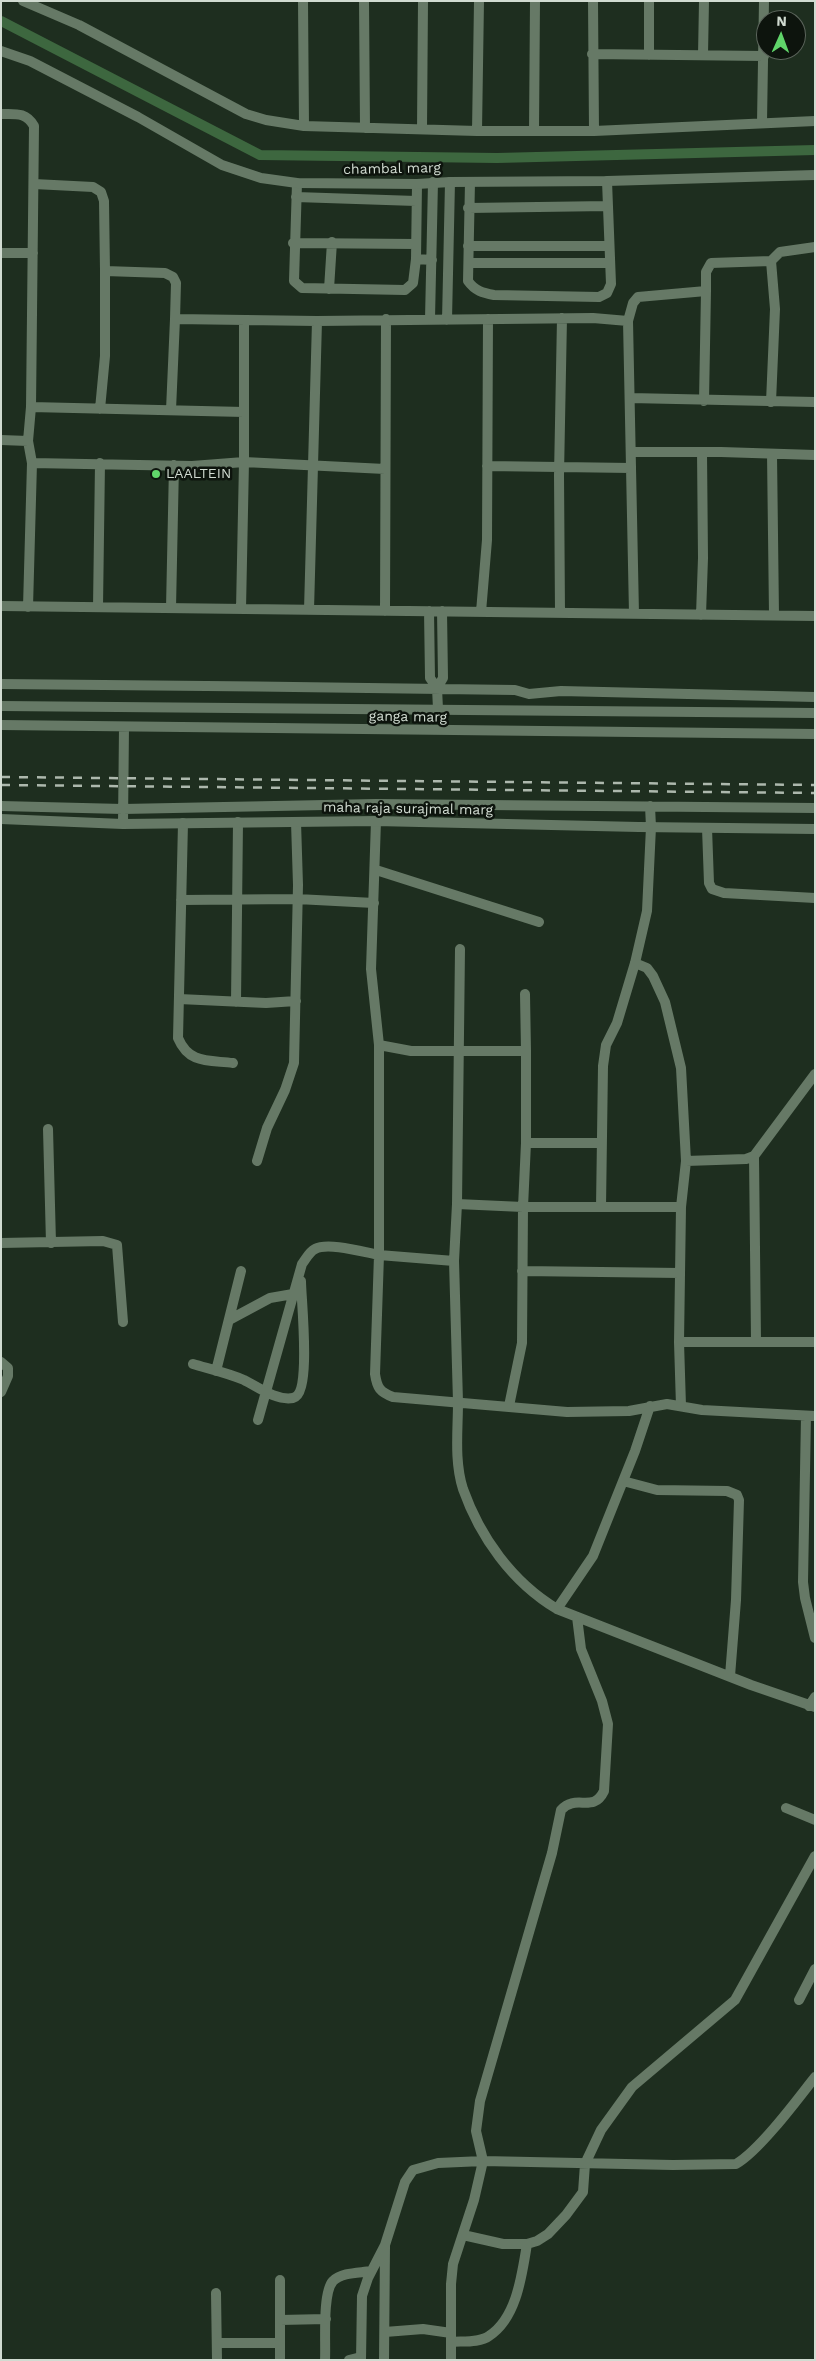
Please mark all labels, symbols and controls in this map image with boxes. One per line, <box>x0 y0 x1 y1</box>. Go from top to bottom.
north arrow <box>756 10 806 60</box>
text: N <box>776 13 787 29</box>
street label: chambal marg <box>343 160 441 178</box>
place label: LAALTEIN <box>166 466 231 482</box>
marker: LAALTEIN <box>150 468 162 480</box>
street label: ganga marg <box>369 708 447 726</box>
street label: maha raja surajmal marg <box>323 799 493 819</box>

